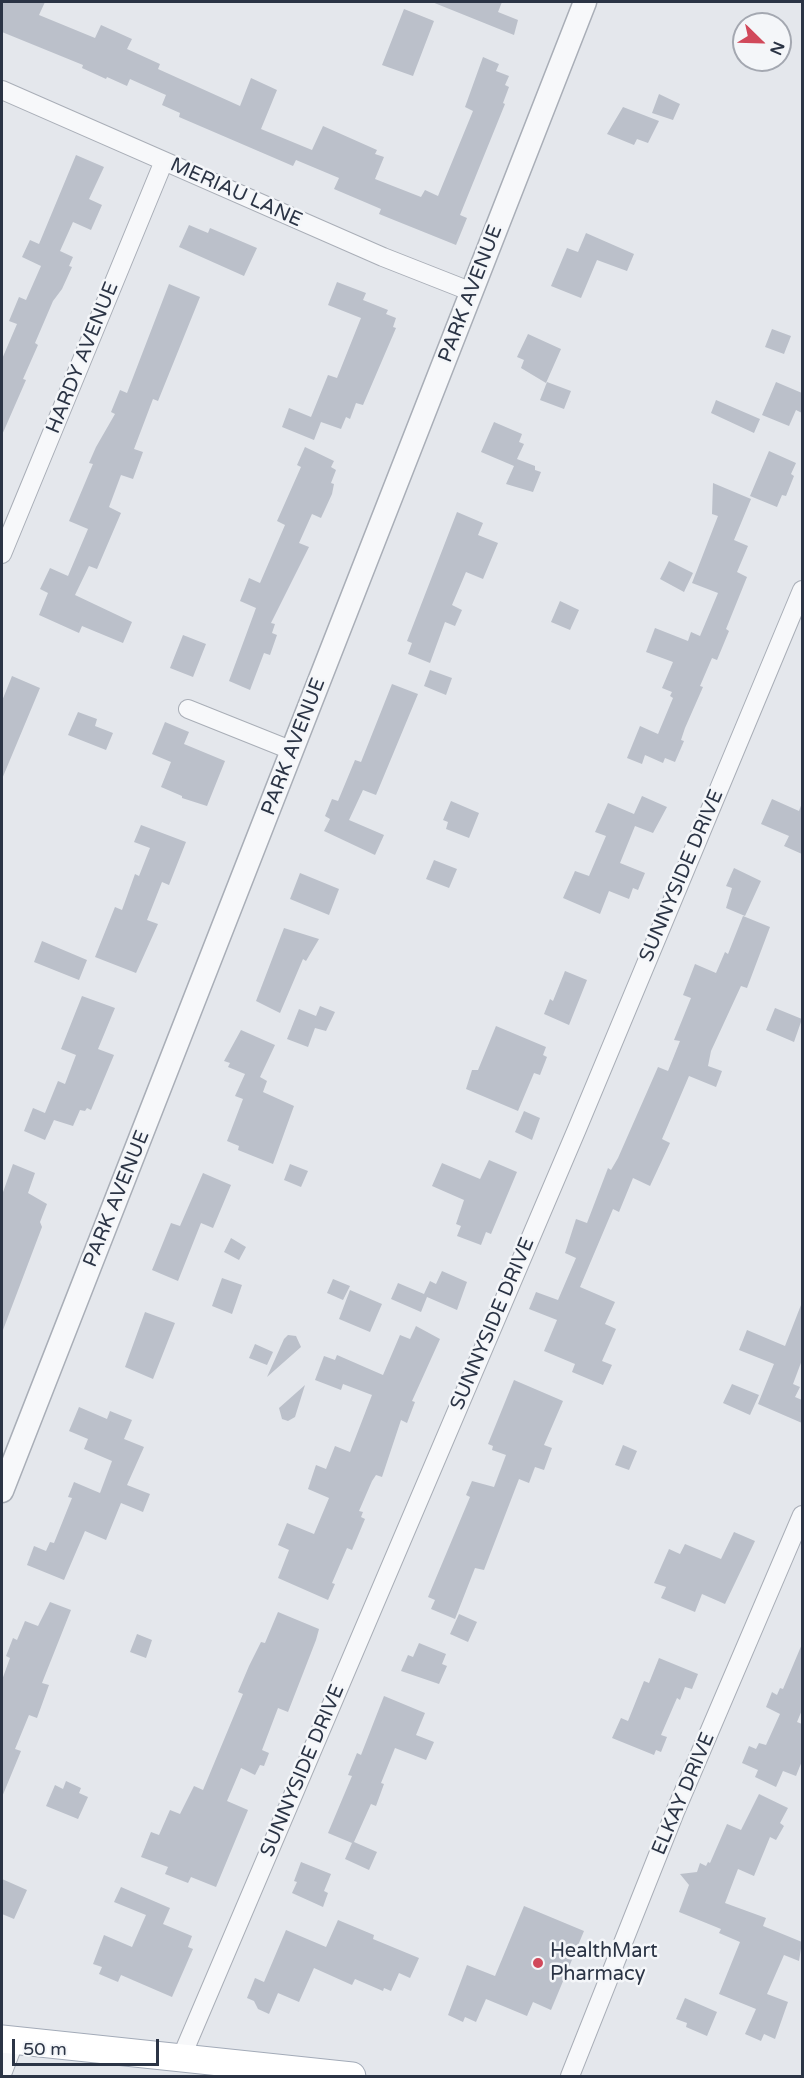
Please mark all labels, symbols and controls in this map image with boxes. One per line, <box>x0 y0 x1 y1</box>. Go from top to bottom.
north arrow <box>732 12 792 72</box>
text: N <box>765 38 788 58</box>
street label: MERIAU LANE <box>166 153 306 233</box>
street label: PARK AVENUE <box>434 222 508 366</box>
street label: HARDY AVENUE <box>42 279 124 437</box>
street label: PARK AVENUE <box>257 675 331 819</box>
street label: SUNNYSIDE DRIVE <box>635 786 729 966</box>
street label: PARK AVENUE <box>79 1127 155 1271</box>
street label: SUNNYSIDE DRIVE <box>446 1234 540 1414</box>
street label: SUNNYSIDE DRIVE <box>256 1681 350 1861</box>
street label: ELKAY DRIVE <box>647 1729 721 1859</box>
place label: HealthMart Pharmacy <box>550 1940 658 1987</box>
marker: HealthMart Pharmacy <box>531 1956 545 1970</box>
scale bar <box>15 2027 162 2065</box>
text: 50 m <box>23 2038 67 2060</box>

